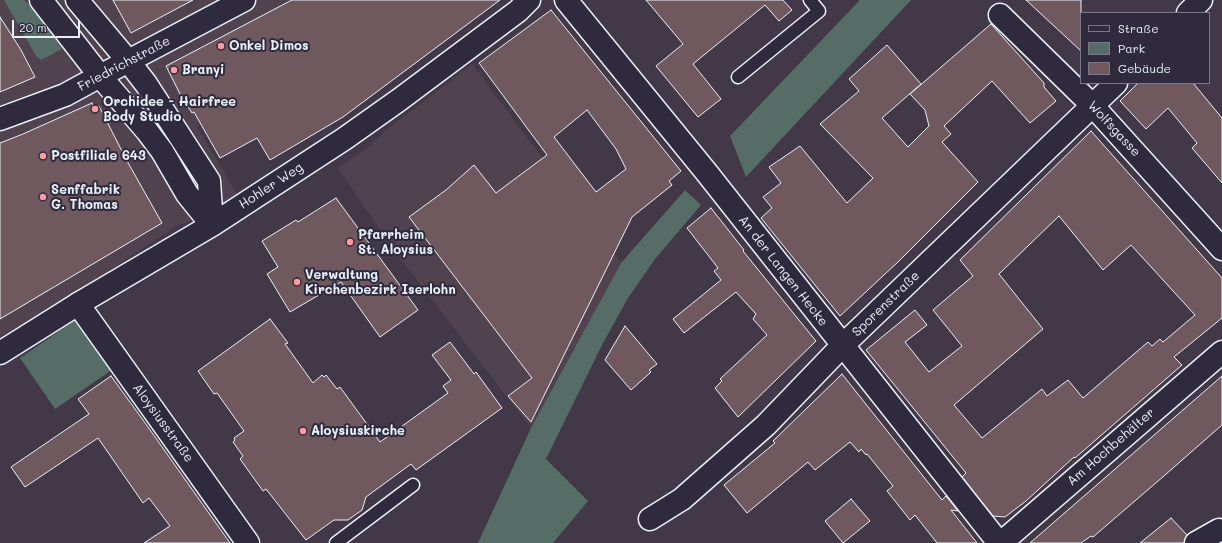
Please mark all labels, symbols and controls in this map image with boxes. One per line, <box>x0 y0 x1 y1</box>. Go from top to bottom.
scale bar <box>14 12 82 38</box>
legend <box>1080 12 1210 84</box>
text: 20 m <box>19 19 47 35</box>
text: Straße <box>1118 20 1159 36</box>
street label: Friedrichstraße <box>75 33 173 95</box>
place label: Onkel Dimos <box>229 38 308 54</box>
text: Park <box>1118 40 1145 56</box>
marker: Onkel Dimos <box>216 41 226 51</box>
text: Gebäude <box>1118 60 1171 76</box>
place label: Branyi <box>182 62 224 78</box>
marker: Branyi <box>169 65 179 75</box>
place label: Orchidee - Hairfree Body Studio <box>103 94 236 125</box>
street label: Wolfsgasse <box>1084 98 1144 160</box>
marker: Orchidee - Hairfree Body Studio <box>90 104 100 114</box>
place label: Postfiliale 643 <box>51 148 146 164</box>
marker: Postfiliale 643 <box>38 151 48 161</box>
street label: Hohler Weg <box>236 159 306 213</box>
place label: Senffabrik G. Thomas <box>51 182 120 213</box>
marker: Senffabrik G. Thomas <box>38 192 48 202</box>
street label: An der Langen Hecke <box>735 212 831 330</box>
place label: Pfarrheim St. Aloysius <box>358 227 433 258</box>
marker: Pfarrheim St. Aloysius <box>345 237 355 247</box>
place label: Verwaltung Kirchenbezirk Iserlohn <box>305 267 456 298</box>
street label: Sporenstraße <box>849 268 923 340</box>
marker: Verwaltung Kirchenbezirk Iserlohn <box>292 277 302 287</box>
street label: Aloysiusstraße <box>129 381 197 465</box>
street label: Am Hochbehälter <box>1064 405 1158 489</box>
place label: Aloysiuskirche <box>311 423 405 439</box>
marker: Aloysiuskirche <box>298 426 308 436</box>

